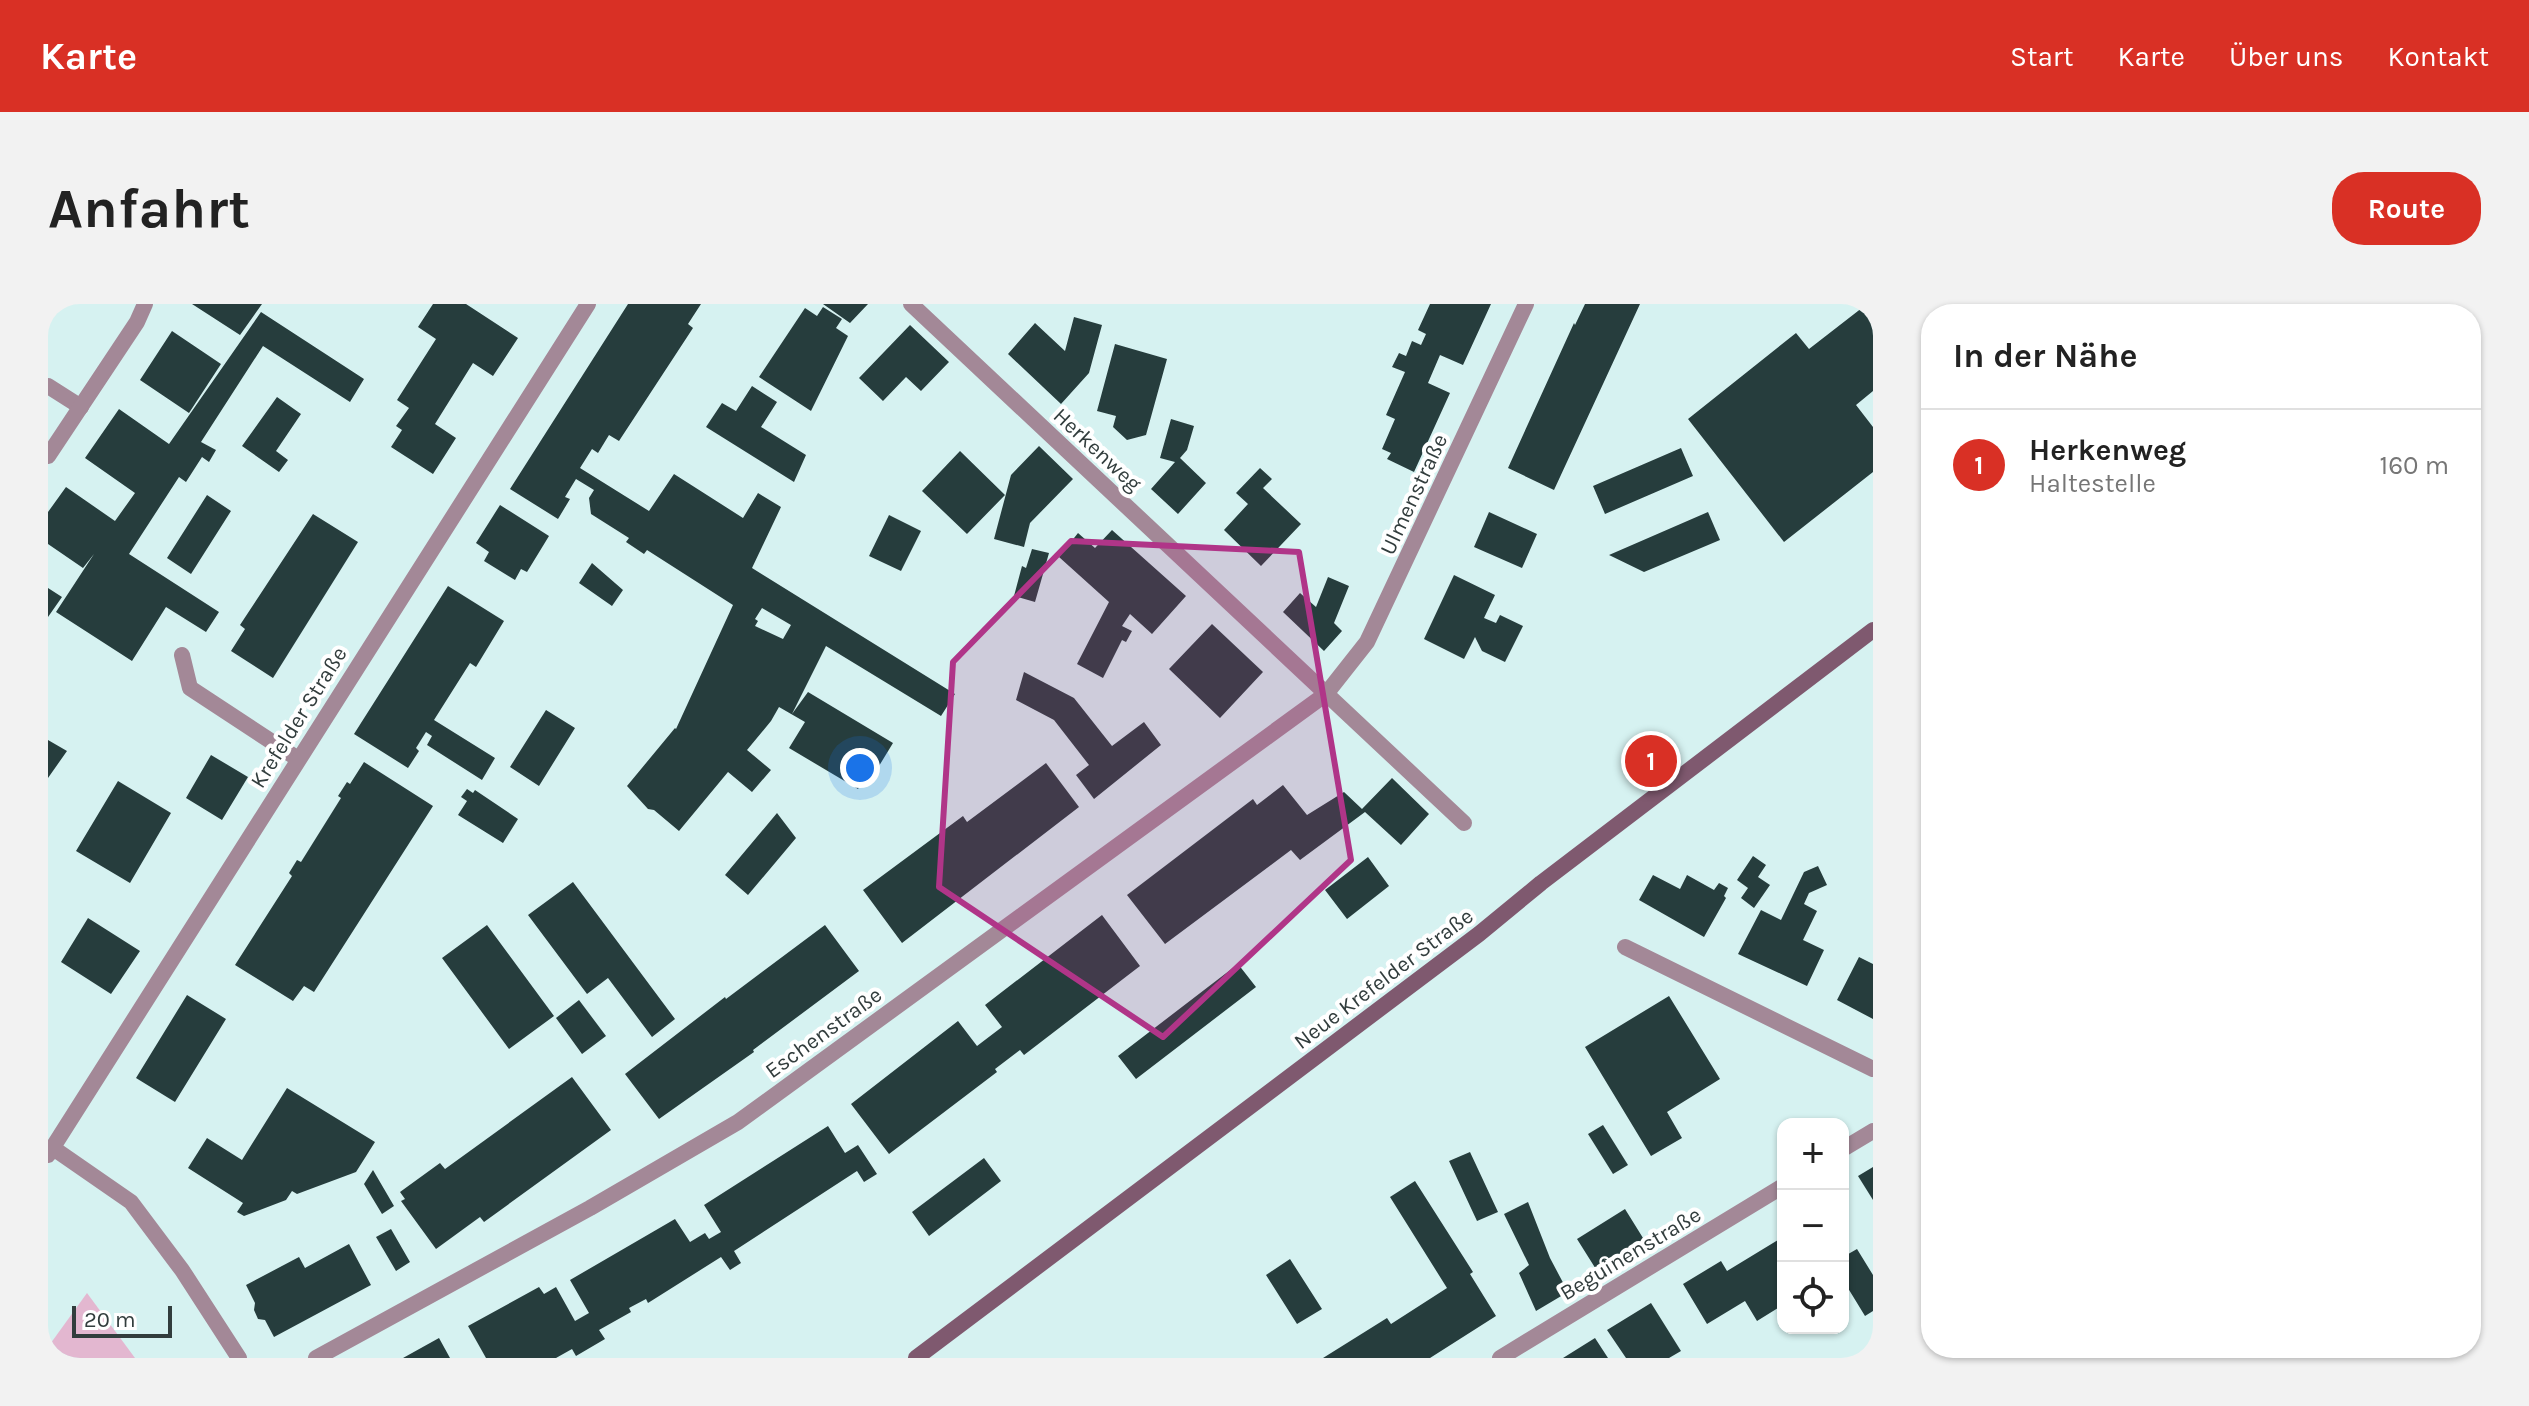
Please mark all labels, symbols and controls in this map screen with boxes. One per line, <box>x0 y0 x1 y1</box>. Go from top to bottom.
text: Karte <box>40 34 137 79</box>
text: Start <box>2010 40 2073 73</box>
text: Karte <box>2117 40 2185 73</box>
text: Über uns <box>2229 40 2344 73</box>
text: Kontakt <box>2388 40 2489 73</box>
button: Route <box>2332 172 2481 245</box>
text: Anfahrt <box>48 176 250 241</box>
text: In der Nähe <box>1953 336 2137 376</box>
street label: Herkenweg <box>1048 403 1147 497</box>
street label: Ulmenstraße <box>1375 430 1453 559</box>
text: Herkenweg <box>2029 432 2186 468</box>
text: 1 <box>1974 450 1984 481</box>
text: 160 m <box>2380 450 2449 481</box>
text: Haltestelle <box>2029 468 2156 499</box>
street label: Krefelder Straße <box>245 642 353 793</box>
pin: 1 <box>1625 731 1677 791</box>
your location <box>840 748 880 788</box>
street label: Neue Krefelder Straße <box>1289 903 1478 1055</box>
street label: Eschenstraße <box>760 982 887 1084</box>
map controls <box>1777 1118 1849 1334</box>
button: + <box>1777 1118 1849 1190</box>
button: − <box>1777 1190 1849 1262</box>
street label: Beguinenstraße <box>1555 1202 1706 1306</box>
button: locate <box>1777 1262 1849 1334</box>
scale bar <box>72 1302 172 1338</box>
text: 20 m <box>84 1307 136 1333</box>

